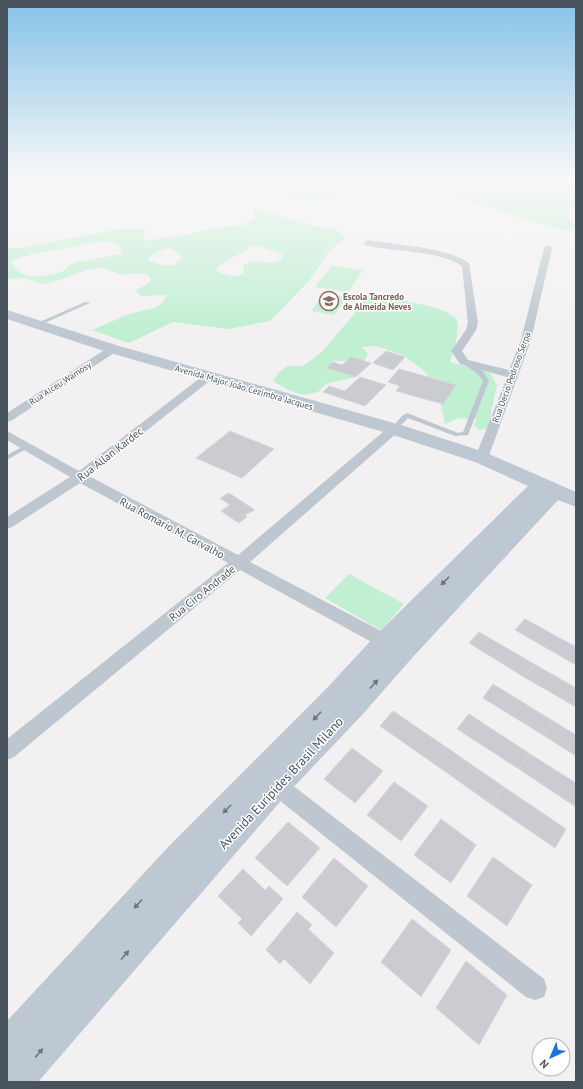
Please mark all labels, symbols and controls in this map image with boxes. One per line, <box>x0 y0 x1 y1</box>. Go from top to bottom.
school or university icon: Escola Tancredo de Almeida Neves <box>318 290 340 312</box>
place label: Escola Tancredo de Almeida Neves <box>343 291 411 312</box>
street label: Rua Decio Pedroso Serpa <box>489 330 533 424</box>
street label: Rua Alceu Wamosy <box>27 358 94 407</box>
street label: Avenida Major João Cezimbra Jacques <box>174 362 314 412</box>
street label: Rua Allan Kardec <box>74 424 146 484</box>
street label: Rua Romario M. Carvalho <box>117 494 227 562</box>
street label: Rua Ciro Andrade <box>166 562 238 624</box>
one-way arrow <box>441 576 450 586</box>
one-way arrow <box>369 679 378 689</box>
one-way arrow <box>312 711 322 721</box>
street label: Avenida Euripides Brasil Milano <box>215 713 347 853</box>
one-way arrow <box>222 804 232 814</box>
one-way arrow <box>133 899 143 909</box>
one-way arrow <box>120 950 129 960</box>
north arrow <box>531 1037 571 1077</box>
one-way arrow <box>35 1047 44 1058</box>
text: N <box>537 1057 552 1072</box>

